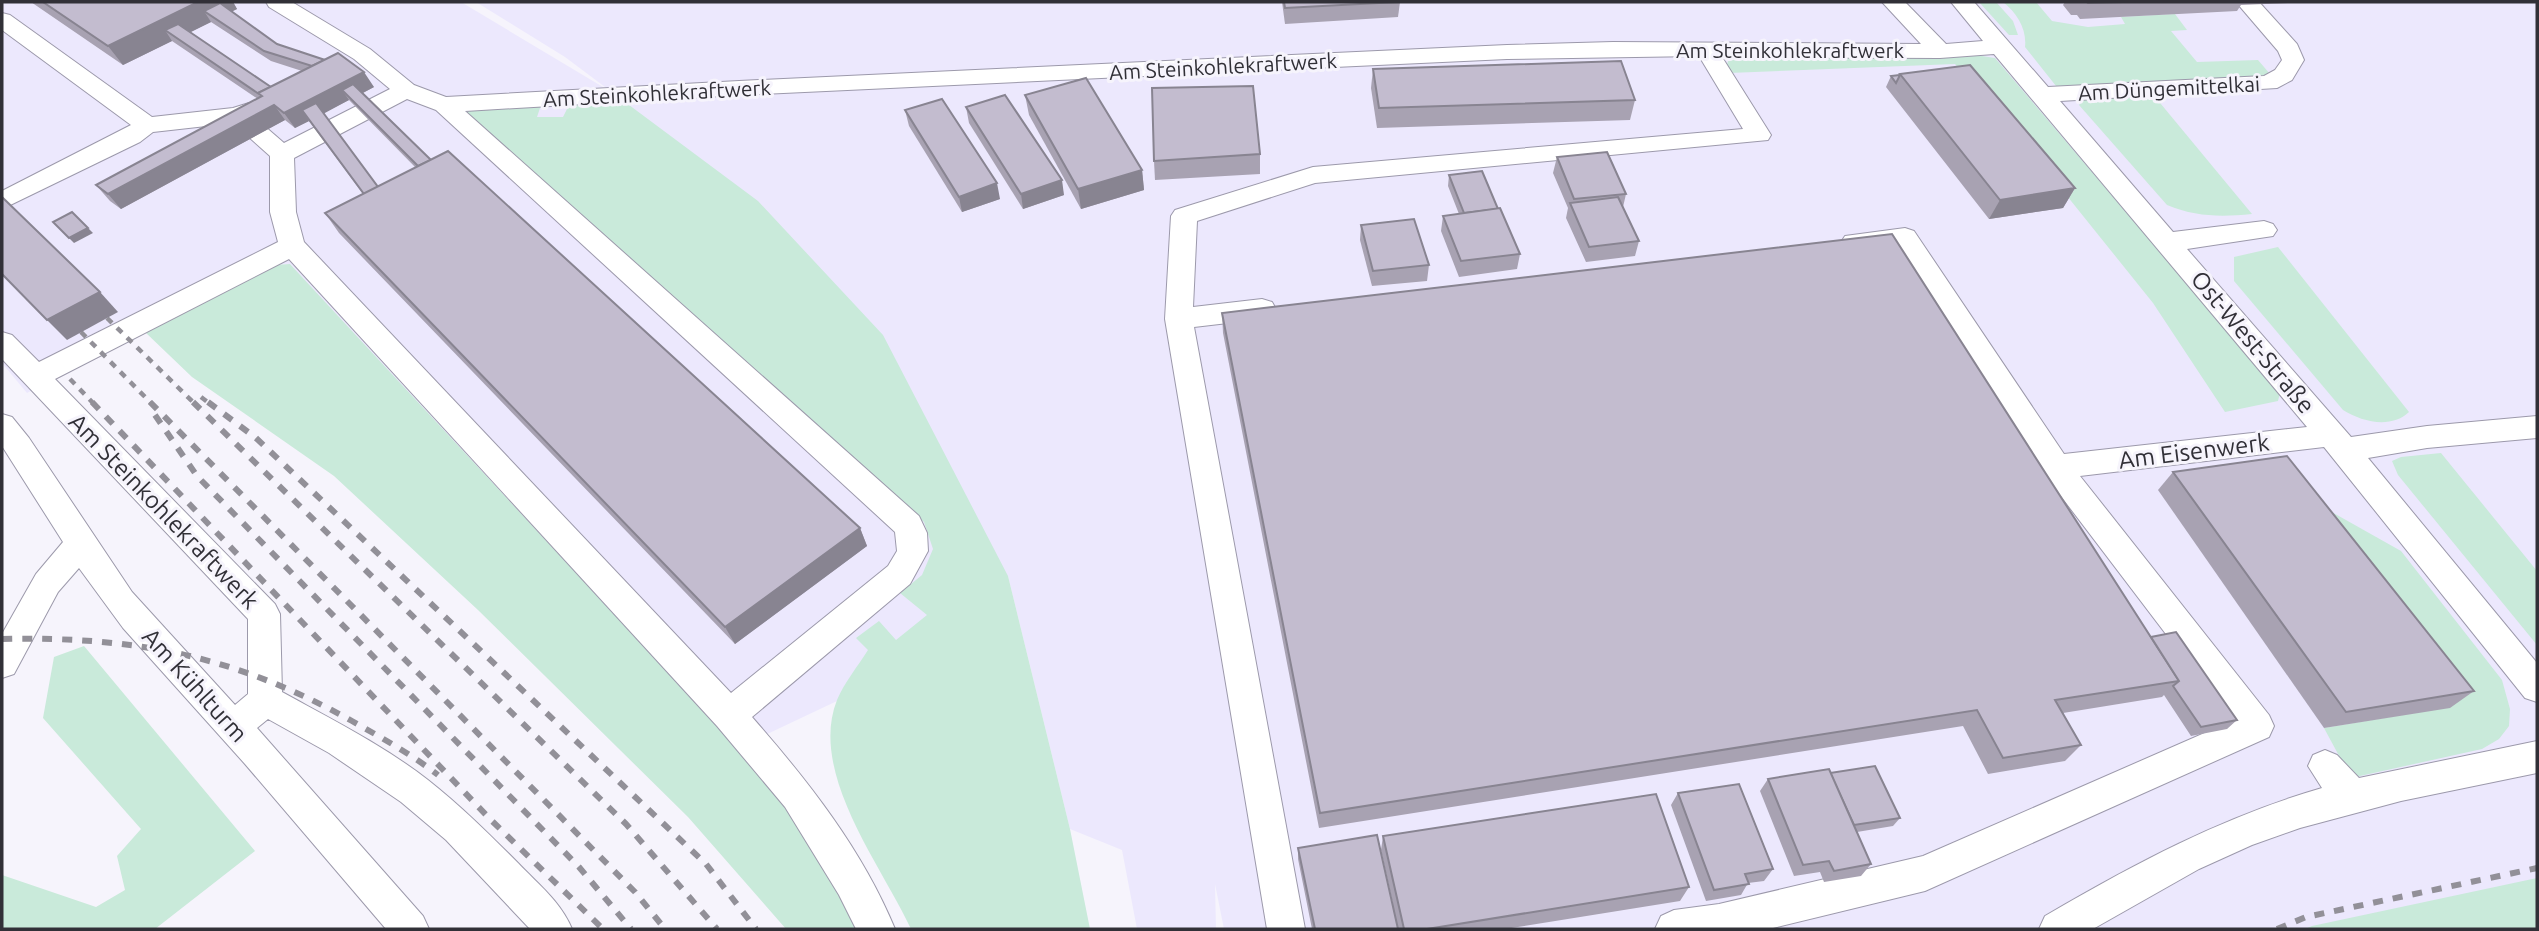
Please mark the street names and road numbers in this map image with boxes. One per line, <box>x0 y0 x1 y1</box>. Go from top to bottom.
street label: Am Steinkohlekraftwerk <box>1676 38 1904 62</box>
street label: Am Steinkohlekraftwerk <box>1108 48 1338 84</box>
street label: Am Düngemittelkai <box>2077 71 2261 105</box>
street label: Am Steinkohlekraftwerk <box>542 75 772 111</box>
street label: Ost-West-Straße <box>2186 265 2320 419</box>
street label: Am Steinkohlekraftwerk <box>64 408 264 614</box>
street label: Am Eisenwerk <box>2117 428 2271 474</box>
street label: Am Kühlturm <box>137 623 253 747</box>

